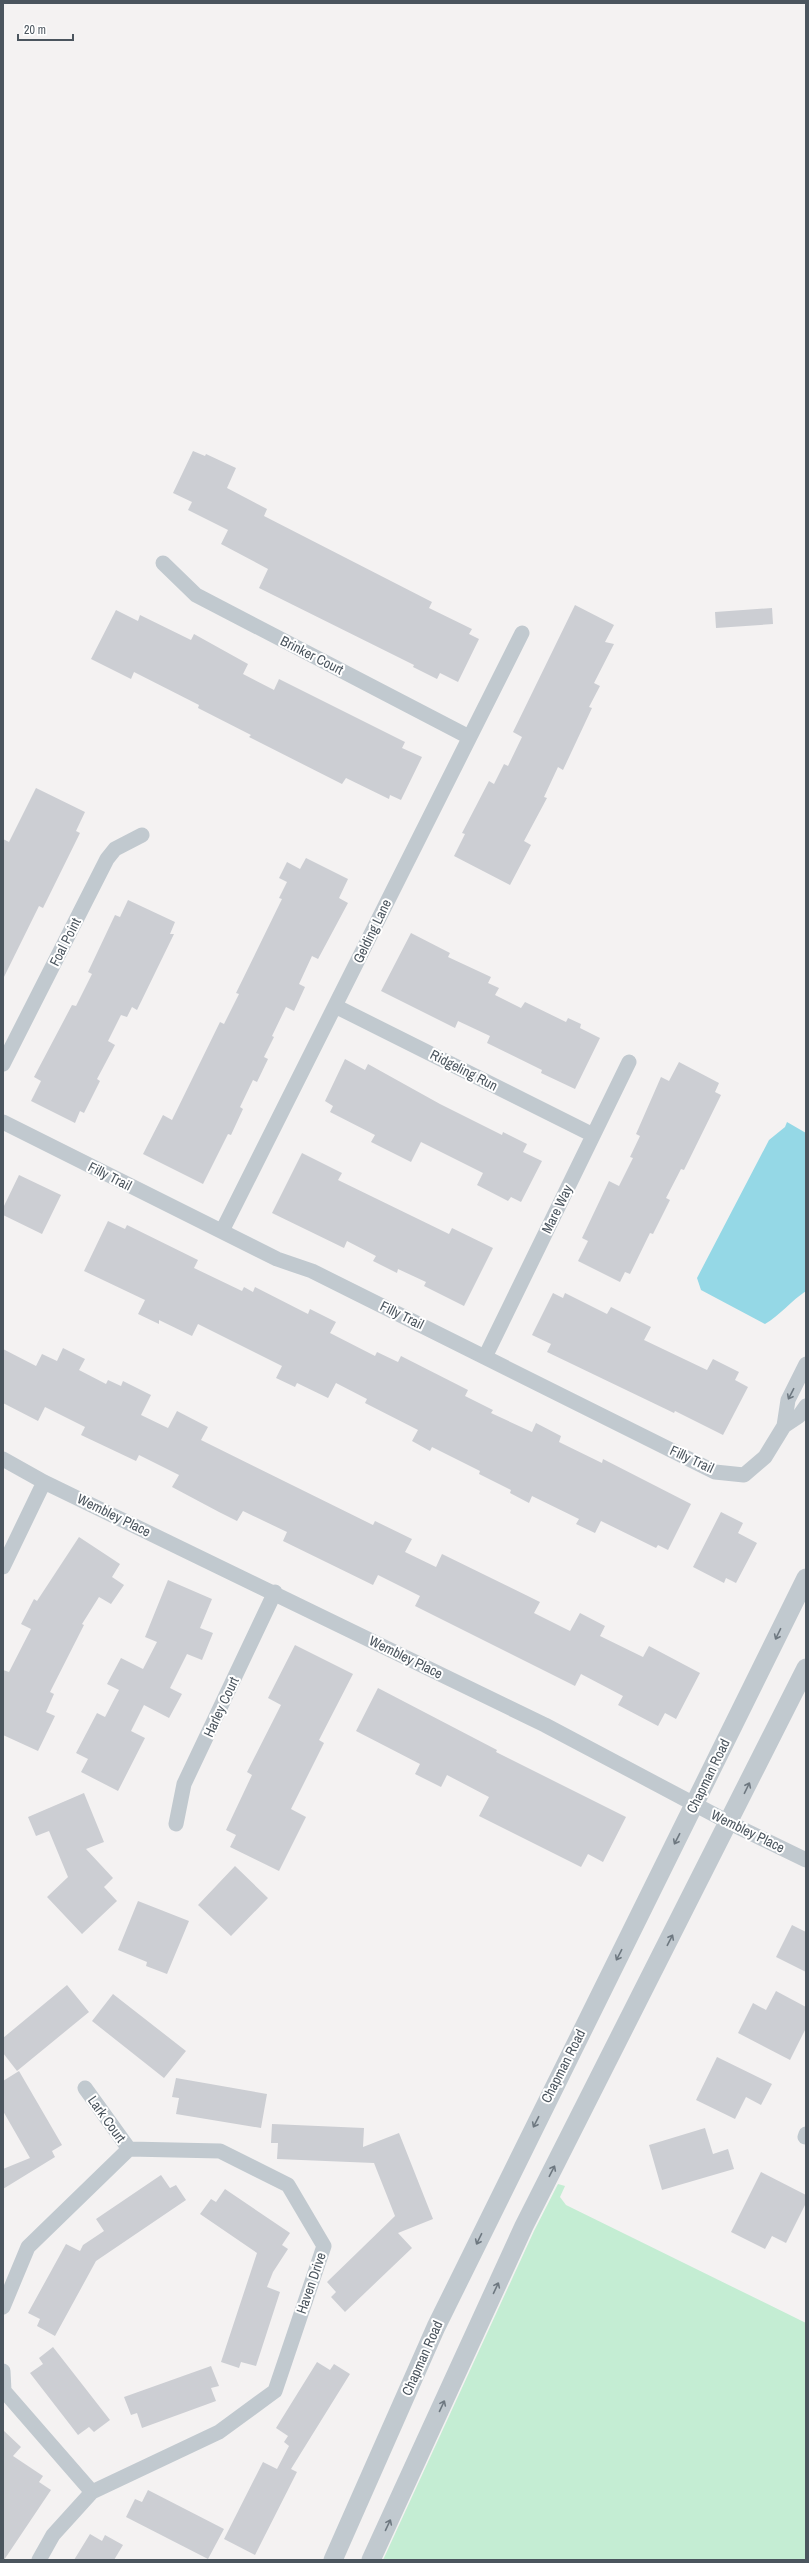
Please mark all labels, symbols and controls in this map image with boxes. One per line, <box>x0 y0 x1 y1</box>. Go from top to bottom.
scale bar <box>18 16 73 42</box>
text: 20 m <box>24 22 46 38</box>
street label: Brinker Court <box>278 631 346 679</box>
street label: Gelding Lane <box>349 896 395 966</box>
street label: Foal Point <box>45 915 85 969</box>
street label: Ridgeling Run <box>427 1045 501 1095</box>
street label: Filly Trail <box>85 1157 135 1195</box>
street label: Mare Way <box>538 1182 577 1236</box>
street label: Filly Trail <box>377 1297 427 1333</box>
one-way arrow <box>787 1388 794 1400</box>
street label: Filly Trail <box>667 1441 717 1477</box>
street label: Wembley Place <box>74 1489 154 1541</box>
one-way arrow <box>774 1628 781 1640</box>
street label: Wembley Place <box>366 1631 446 1683</box>
street label: Harley Court <box>199 1674 243 1740</box>
street label: Chapman Road <box>682 1736 734 1816</box>
one-way arrow <box>744 1782 751 1794</box>
street label: Wembley Place <box>708 1805 788 1857</box>
one-way arrow <box>673 1833 680 1845</box>
one-way arrow <box>667 1934 674 1946</box>
one-way arrow <box>615 1949 622 1961</box>
street label: Chapman Road <box>537 2026 589 2106</box>
street label: Lark Court <box>84 2092 130 2146</box>
one-way arrow <box>531 2116 539 2128</box>
one-way arrow <box>549 2165 556 2177</box>
one-way arrow <box>475 2232 482 2244</box>
street label: Haven Drive <box>292 2250 330 2316</box>
one-way arrow <box>493 2282 500 2294</box>
street label: Chapman Road <box>397 2318 447 2398</box>
one-way arrow <box>439 2401 446 2413</box>
one-way arrow <box>385 2519 392 2531</box>

